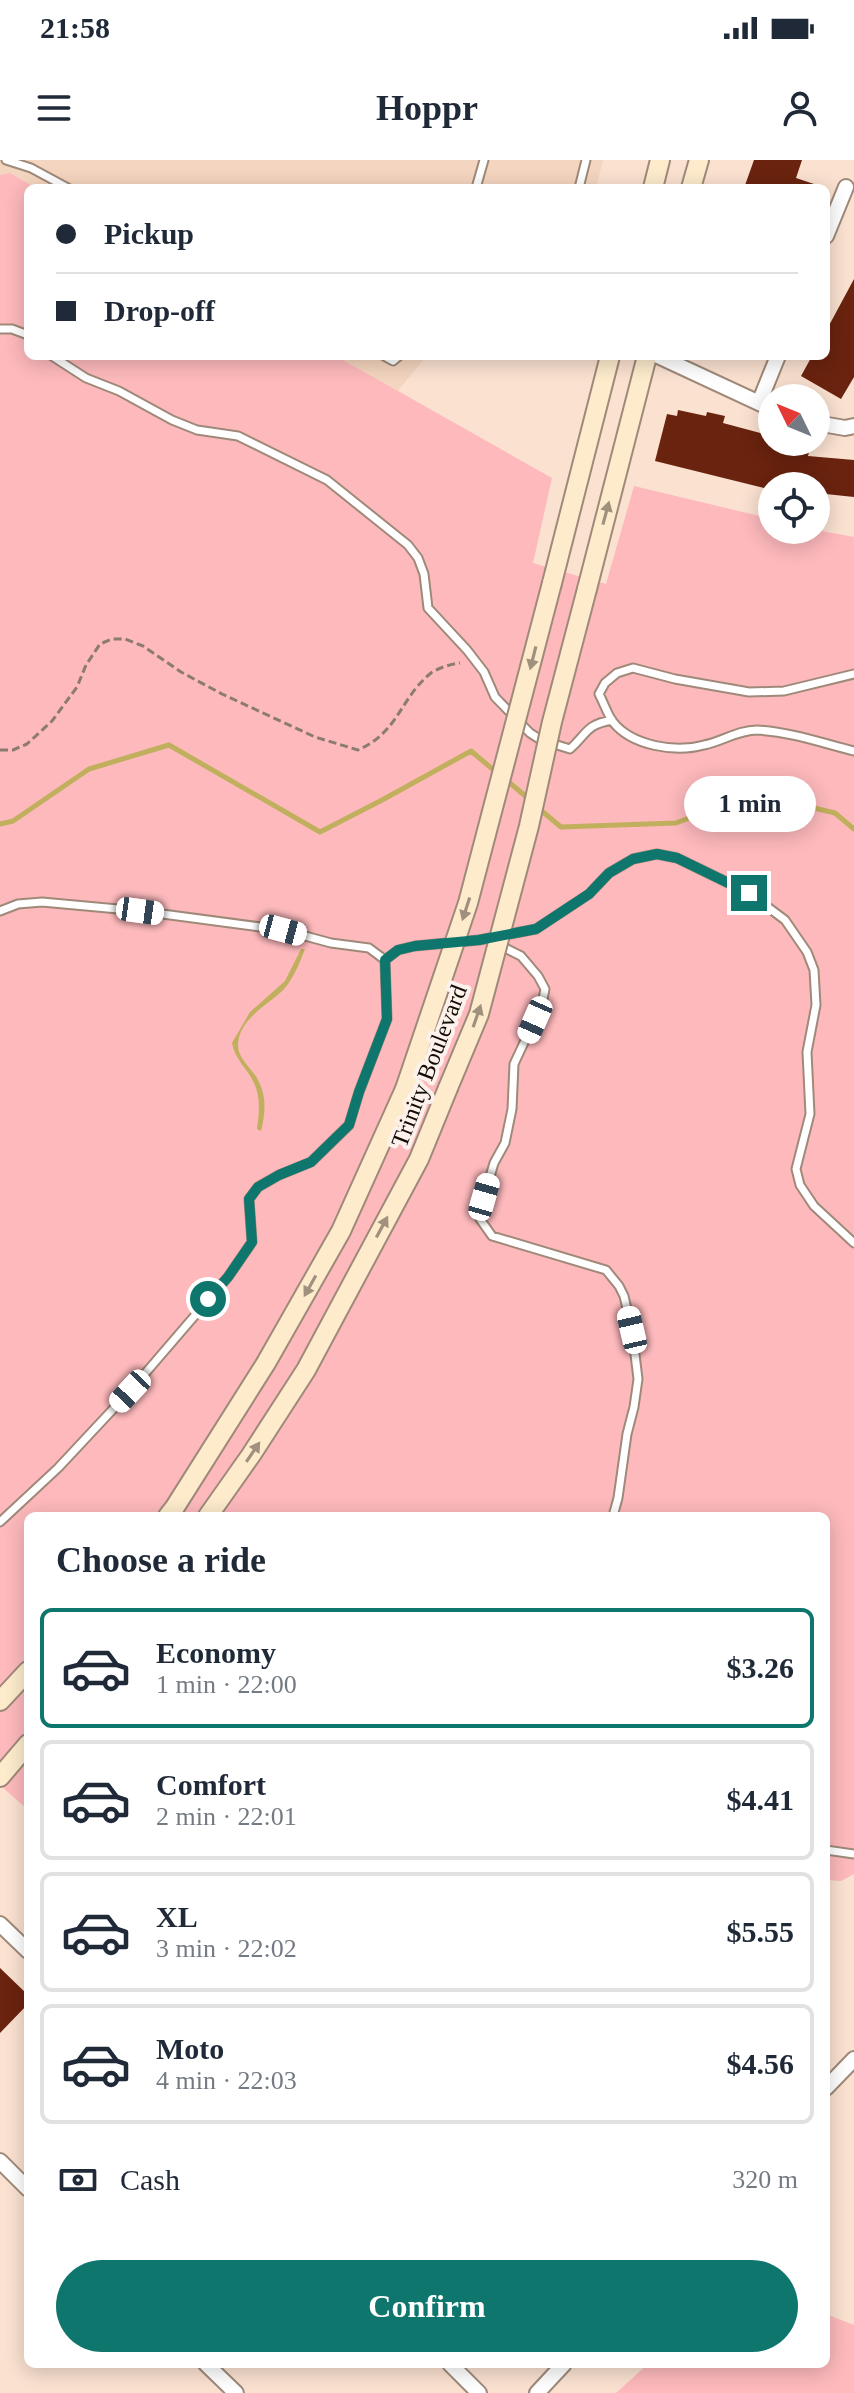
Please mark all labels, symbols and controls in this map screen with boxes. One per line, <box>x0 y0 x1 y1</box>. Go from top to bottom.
text: 21:58 <box>40 11 110 44</box>
icon: menu <box>32 86 76 130</box>
icon: person <box>778 86 822 130</box>
text: Hoppr <box>376 88 478 128</box>
text: Pickup <box>104 217 194 250</box>
text: Drop-off <box>104 294 215 327</box>
north arrow <box>758 384 830 456</box>
map controls <box>758 384 830 544</box>
button: locate <box>758 472 830 544</box>
one-way arrow <box>601 501 613 526</box>
one-way arrow <box>526 646 538 671</box>
callout: 1 min <box>683 777 815 833</box>
text: 1 min <box>719 789 781 818</box>
route end <box>731 875 767 911</box>
car <box>115 896 165 926</box>
one-way arrow <box>459 898 471 922</box>
car <box>257 912 309 948</box>
street label: Trinity Boulevard <box>386 981 472 1151</box>
car <box>514 993 556 1047</box>
one-way arrow <box>471 1004 484 1028</box>
car <box>466 1171 502 1223</box>
one-way arrow <box>375 1216 389 1238</box>
one-way arrow <box>303 1274 317 1297</box>
route start <box>190 1281 226 1317</box>
car <box>615 1304 649 1356</box>
car <box>105 1365 155 1417</box>
one-way arrow <box>245 1441 260 1463</box>
text: Choose a ride <box>56 1540 266 1580</box>
icon: car <box>60 1632 132 1704</box>
text: Economy <box>156 1636 276 1669</box>
text: $3.26 <box>727 1651 794 1684</box>
text: 1 min · 22:00 <box>156 1670 297 1699</box>
icon: car <box>60 1764 132 1836</box>
text: Comfort <box>156 1768 266 1801</box>
text: $4.41 <box>727 1783 794 1816</box>
text: 2 min · 22:01 <box>156 1802 297 1831</box>
icon: car <box>60 1896 132 1968</box>
text: XL <box>156 1900 198 1933</box>
text: $5.55 <box>727 1915 794 1948</box>
text: 3 min · 22:02 <box>156 1934 297 1963</box>
icon: car <box>60 2028 132 2100</box>
text: Moto <box>156 2032 224 2065</box>
text: $4.56 <box>727 2047 794 2080</box>
text: 4 min · 22:03 <box>156 2066 297 2095</box>
icon: cash <box>56 2158 100 2202</box>
text: Cash <box>120 2163 180 2196</box>
text: 320 m <box>732 2165 798 2194</box>
button: Confirm <box>56 2260 798 2352</box>

